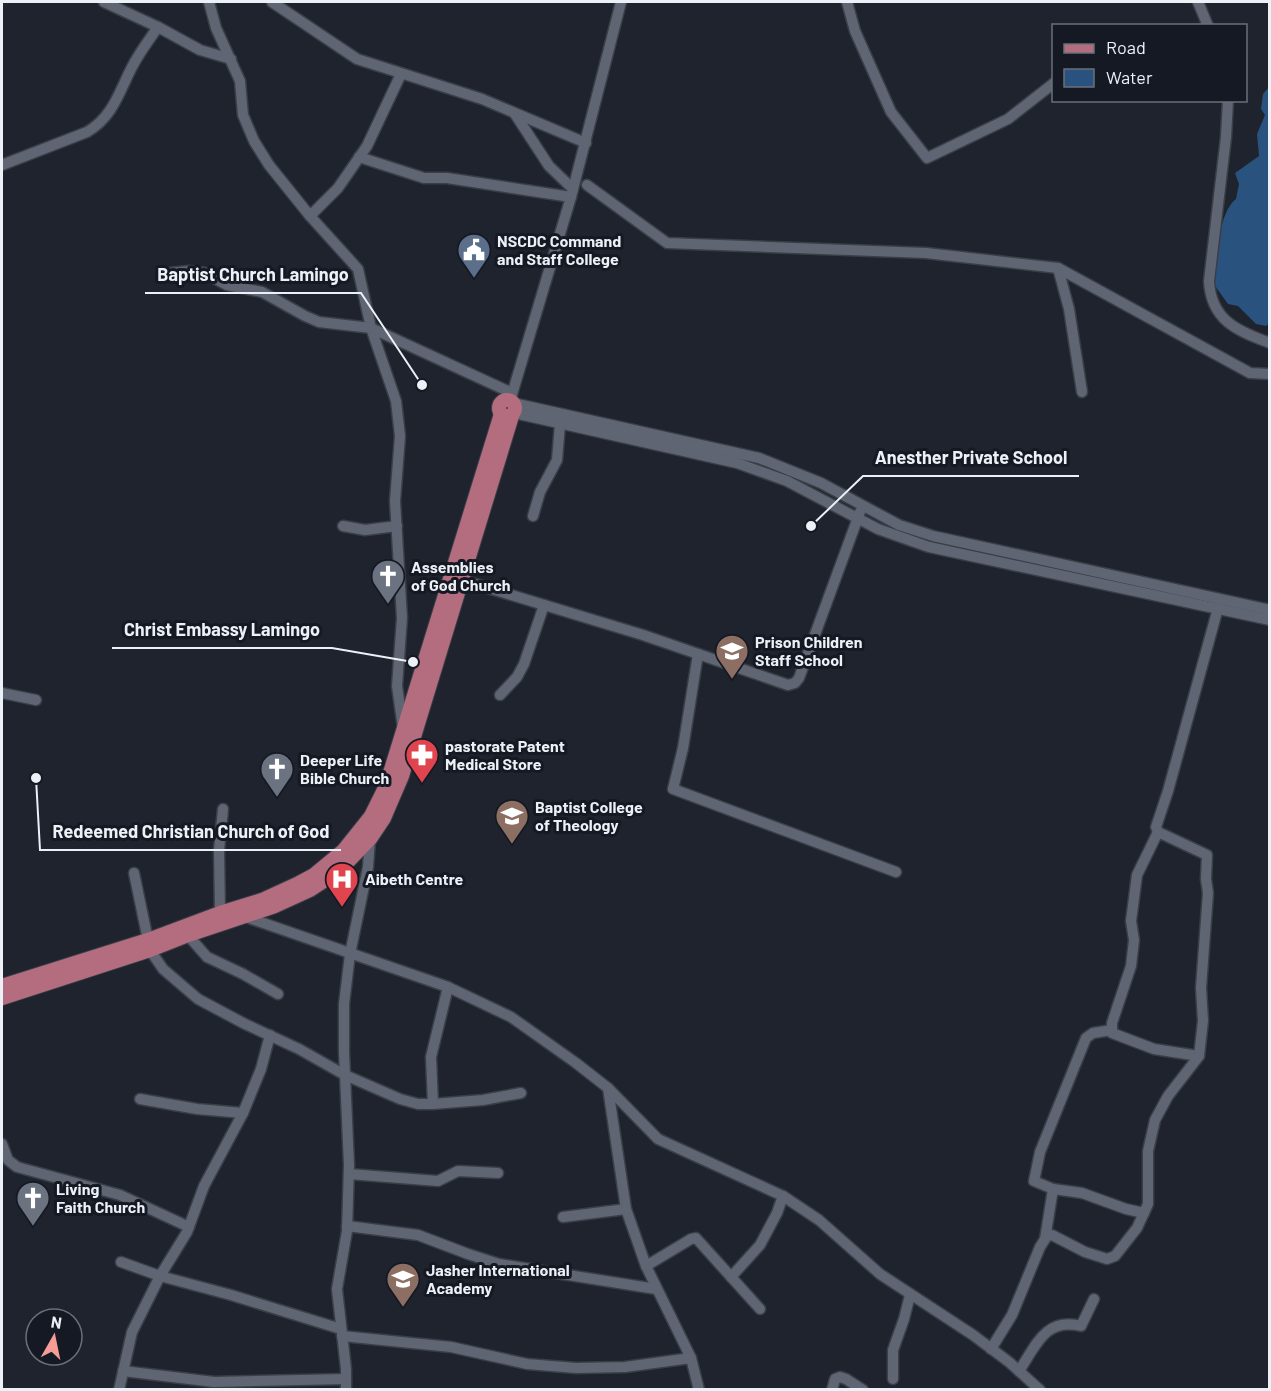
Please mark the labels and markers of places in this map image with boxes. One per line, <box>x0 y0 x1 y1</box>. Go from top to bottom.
place label: NSCDC Command and Staff College <box>497 231 621 268</box>
public building icon: NSCDC Command and Staff College <box>456 232 492 279</box>
callout: Baptist Church Lamingo <box>145 257 361 293</box>
callout: Anesther Private School <box>863 440 1079 476</box>
place label: Assemblies of God Church <box>411 557 511 594</box>
church icon: Assemblies of God Church <box>370 558 406 605</box>
callout: Christ Embassy Lamingo <box>112 612 332 648</box>
place label: Prison Children Staff School <box>755 632 863 669</box>
school or university icon: Prison Children Staff School <box>714 633 750 680</box>
place label: pastorate Patent Medical Store <box>445 736 565 773</box>
pharmacy icon: pastorate Patent Medical Store <box>404 737 440 784</box>
place label: Deeper Life Bible Church <box>300 750 389 787</box>
church icon: Deeper Life Bible Church <box>259 751 295 798</box>
place label: Baptist College of Theology <box>535 797 643 834</box>
school or university icon: Baptist College of Theology <box>494 798 530 845</box>
callout: Redeemed Christian Church of God <box>40 814 341 850</box>
hospital icon: Aibeth Centre <box>324 861 360 908</box>
place label: Aibeth Centre <box>365 869 464 888</box>
place label: Living Faith Church <box>56 1179 145 1216</box>
church icon: Living Faith Church <box>15 1180 51 1227</box>
place label: Jasher International Academy <box>426 1260 570 1297</box>
school or university icon: Jasher International Academy <box>385 1261 421 1308</box>

